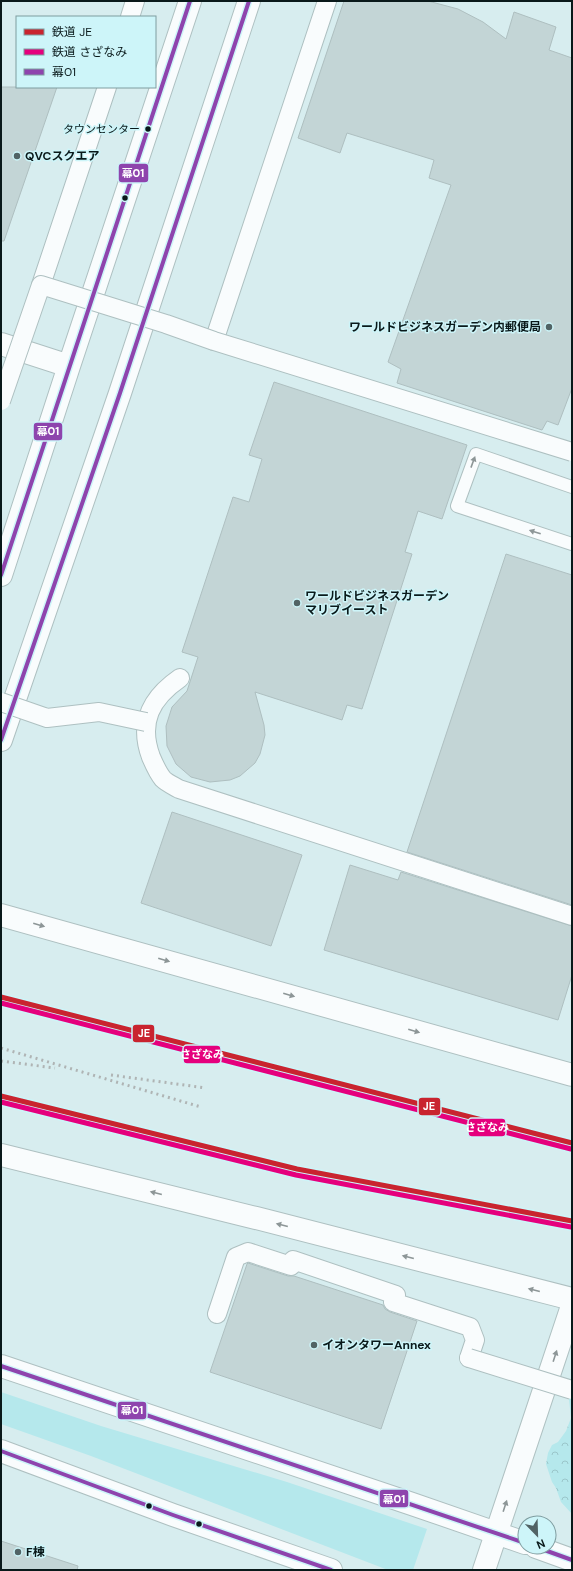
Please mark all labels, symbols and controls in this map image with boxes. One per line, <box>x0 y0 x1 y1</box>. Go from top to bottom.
legend <box>16 16 156 88</box>
text: 鉄道 JE <box>52 24 92 40</box>
text: 鉄道 さざなみ <box>52 44 127 60</box>
text: 幕01 <box>52 64 76 80</box>
place label: タウンセンター <box>63 122 140 136</box>
marker: タウンセンター <box>143 124 153 134</box>
place label: QVCスクエア <box>25 148 99 164</box>
marker: QVCスクエア <box>12 151 22 161</box>
line badge: 幕01 <box>118 163 149 183</box>
text: 幕01 <box>122 166 144 180</box>
unlabelled marker <box>120 193 130 203</box>
place label: ワールドビジネスガーデン内郵便局 <box>349 319 541 335</box>
marker: ワールドビジネスガーデン内郵便局 <box>544 322 554 332</box>
line badge: 幕01 <box>33 422 63 441</box>
text: 幕01 <box>37 424 59 438</box>
one-way arrow <box>470 455 476 467</box>
one-way arrow <box>529 529 541 535</box>
place label: ワールドビジネスガーデン マリブイースト <box>305 588 449 618</box>
marker: ワールドビジネスガーデン マリブイースト <box>292 598 302 608</box>
one-way arrow <box>33 922 45 928</box>
one-way arrow <box>158 957 170 963</box>
one-way arrow <box>283 993 295 999</box>
line badge: JE <box>132 1024 155 1043</box>
text: JE <box>138 1026 150 1040</box>
one-way arrow <box>408 1028 420 1034</box>
line badge: さざなみ <box>183 1045 221 1064</box>
text: さざなみ <box>180 1047 224 1061</box>
line badge: JE <box>418 1097 441 1116</box>
text: JE <box>423 1099 435 1113</box>
line badge: さざなみ <box>468 1118 506 1137</box>
text: さざなみ <box>465 1120 509 1134</box>
one-way arrow <box>150 1190 163 1196</box>
one-way arrow <box>276 1221 289 1227</box>
one-way arrow <box>402 1254 414 1260</box>
one-way arrow <box>528 1286 540 1292</box>
place label: イオンタワーAnnex <box>322 1337 431 1353</box>
marker: イオンタワーAnnex <box>309 1340 319 1350</box>
one-way arrow <box>552 1350 558 1362</box>
line badge: 幕01 <box>117 1401 147 1420</box>
text: 幕01 <box>121 1403 143 1417</box>
line badge: 幕01 <box>379 1489 409 1508</box>
text: 幕01 <box>383 1492 405 1506</box>
one-way arrow <box>502 1500 508 1512</box>
unlabelled marker <box>144 1501 154 1511</box>
north arrow <box>517 1515 557 1555</box>
unlabelled marker <box>194 1519 204 1529</box>
text: N <box>534 1536 547 1552</box>
place label: F棟 <box>26 1544 45 1560</box>
marker: F棟 <box>13 1547 23 1557</box>

